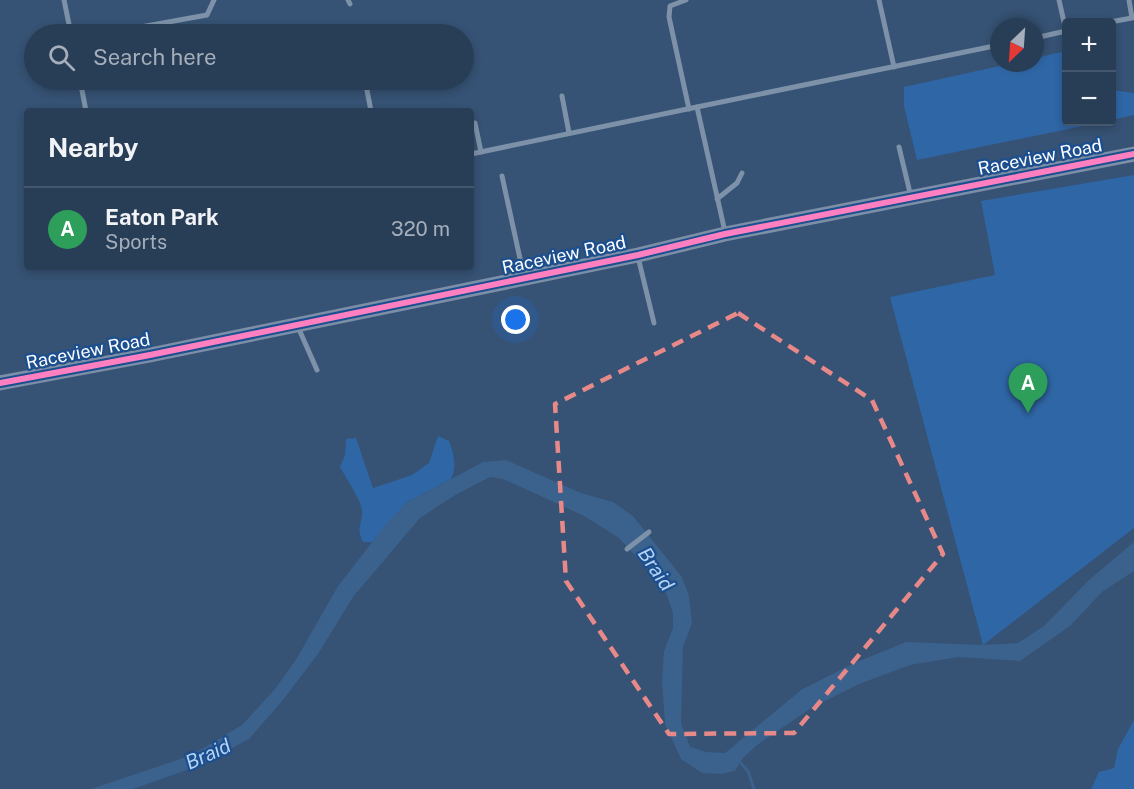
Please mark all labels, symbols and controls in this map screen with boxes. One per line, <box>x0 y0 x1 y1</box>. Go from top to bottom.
north arrow <box>990 18 1044 72</box>
map controls <box>1062 18 1116 126</box>
button: + <box>1062 18 1116 72</box>
search box <box>24 24 474 90</box>
icon: search <box>45 41 78 74</box>
text: Search here <box>93 44 217 70</box>
button: − <box>1062 72 1116 126</box>
text: Nearby <box>48 132 138 163</box>
street label: Raceview Road <box>976 134 1104 179</box>
text: Eaton Park <box>105 204 219 230</box>
text: A <box>60 217 75 241</box>
text: 320 m <box>391 217 450 241</box>
text: Sports <box>105 230 167 254</box>
street label: Raceview Road <box>500 231 628 278</box>
your location <box>501 305 530 334</box>
street label: Raceview Road <box>24 328 152 373</box>
pin: A <box>1008 364 1048 413</box>
water label: Braid <box>633 543 679 596</box>
water label: Braid <box>182 733 235 775</box>

